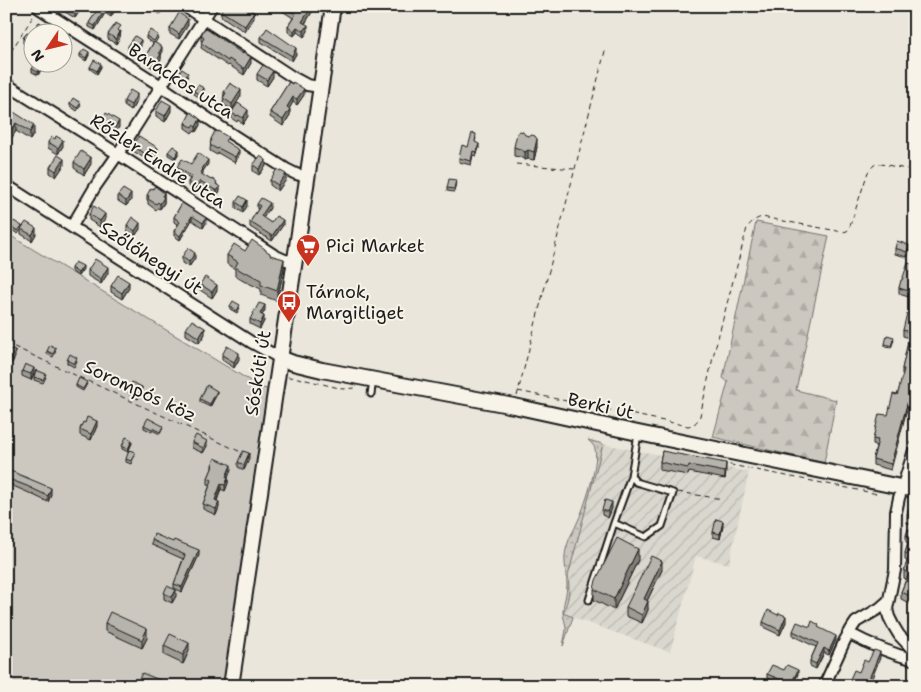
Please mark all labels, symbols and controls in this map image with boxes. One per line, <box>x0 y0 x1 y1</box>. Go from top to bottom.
north arrow <box>22 22 72 72</box>
street label: Barackos utca <box>124 38 238 124</box>
text: N <box>27 46 48 65</box>
street label: Rőzler Endre utca <box>85 108 231 214</box>
street label: Szőlőhegyi út <box>95 216 207 300</box>
supermarket icon: Pici Market <box>295 233 321 267</box>
place label: Pici Market <box>326 234 425 258</box>
place label: Tárnok, Margitliget <box>306 280 404 325</box>
bus stop icon: Tárnok, Margitliget <box>276 289 302 323</box>
street label: Sóskúti út <box>239 328 277 417</box>
street label: Sorompós köz <box>80 355 200 427</box>
street label: Berki út <box>565 387 637 425</box>

